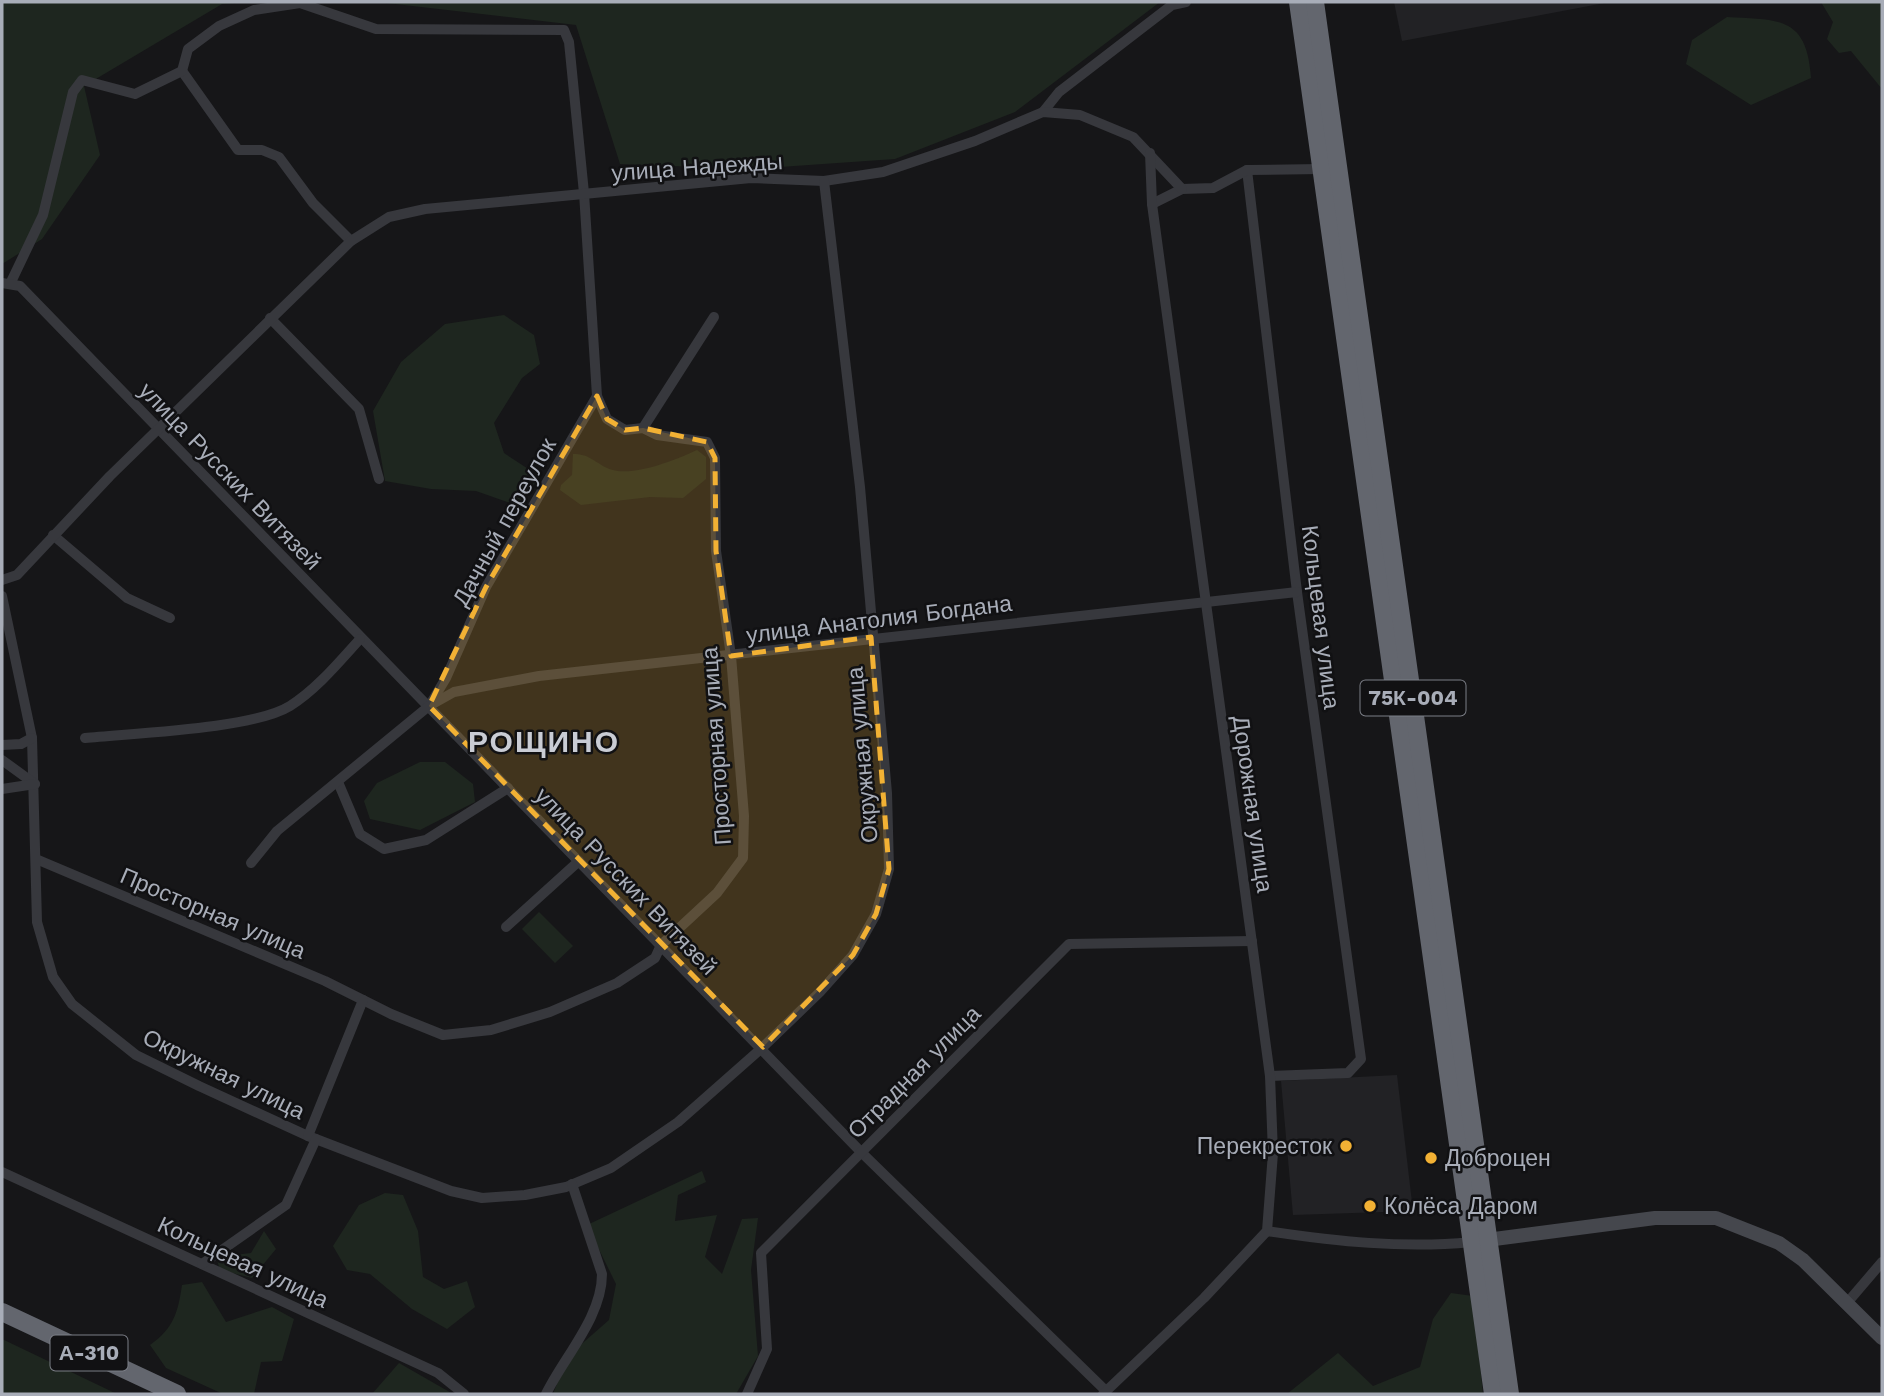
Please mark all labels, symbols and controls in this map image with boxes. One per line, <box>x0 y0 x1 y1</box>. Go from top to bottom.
street label: улица Надежды <box>610 148 784 187</box>
street label: улица Русских Витязей <box>133 377 326 576</box>
street label: Дачный переулок <box>447 433 562 611</box>
street label: Кольцевая улица <box>1296 524 1345 711</box>
street label: улица Анатолия Богдана <box>745 590 1014 649</box>
street label: Просторная улица <box>696 646 737 846</box>
street label: Окружная улица <box>841 666 884 844</box>
road number: 75К-004 <box>1360 680 1466 716</box>
street label: Дорожная улица <box>1227 714 1278 894</box>
district label: РОЩИНО <box>468 724 620 759</box>
street label: улица Русских Витязей <box>529 782 722 981</box>
street label: Просторная улица <box>116 862 310 965</box>
street label: Отрадная улица <box>842 1000 986 1144</box>
street label: Окружная улица <box>138 1024 309 1125</box>
place label: Перекресток <box>1197 1133 1333 1160</box>
marker: Перекресток <box>1338 1138 1354 1154</box>
place label: Доброцен <box>1445 1145 1551 1172</box>
marker: Доброцен <box>1423 1150 1439 1166</box>
place label: Колёса Даром <box>1384 1193 1538 1220</box>
marker: Колёса Даром <box>1362 1198 1378 1214</box>
street label: Кольцевая улица <box>153 1211 333 1314</box>
road number: А-310 <box>50 1336 128 1370</box>

